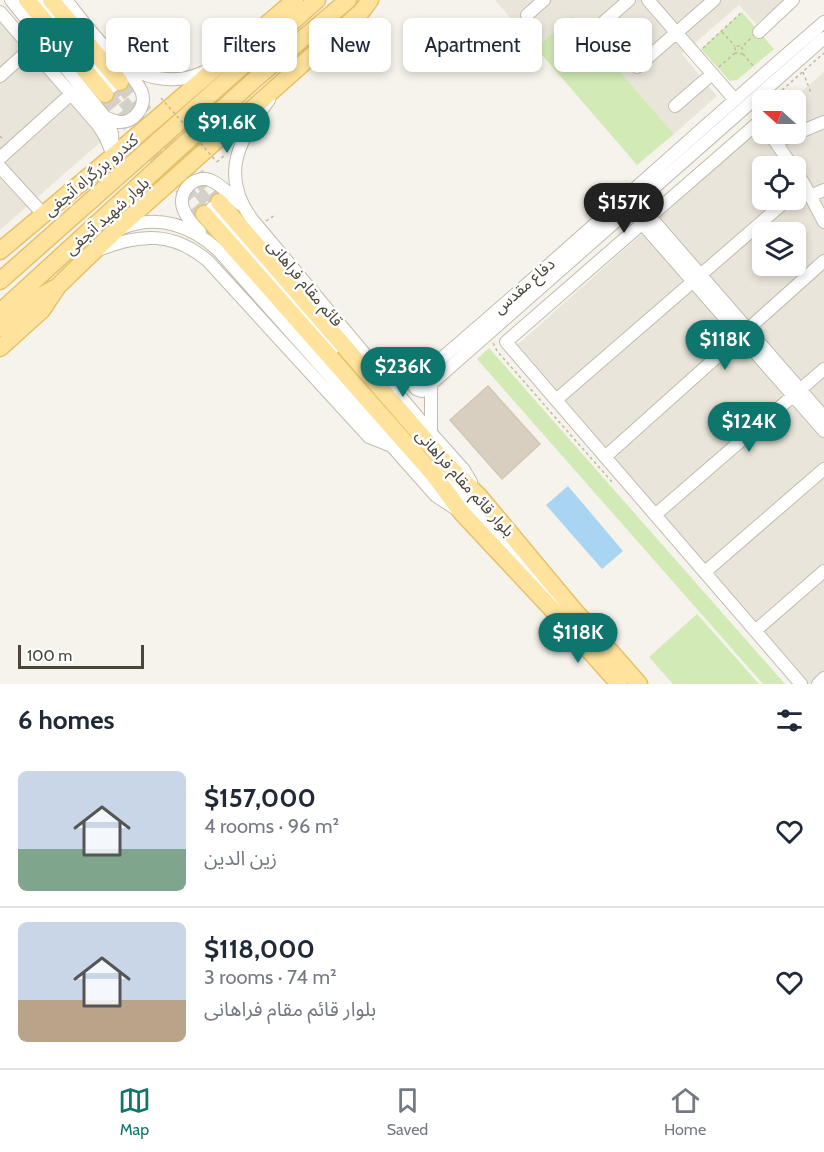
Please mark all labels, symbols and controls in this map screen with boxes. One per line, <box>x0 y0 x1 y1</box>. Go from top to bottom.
chip: Buy <box>18 18 94 72</box>
chip: Rent <box>106 18 190 72</box>
chip: Filters <box>202 18 297 72</box>
chip: New <box>309 18 391 72</box>
chip: Apartment <box>403 18 542 72</box>
chip: House <box>554 18 652 72</box>
north arrow <box>752 90 806 144</box>
map controls <box>752 90 806 276</box>
pin: $91.6K <box>178 103 276 154</box>
text: $91.6K <box>198 110 256 134</box>
street label: کندرو بزرگراه آنجفی <box>40 130 142 220</box>
button: locate <box>752 156 806 210</box>
street label: بلوار شهید آنجفی <box>61 173 153 259</box>
pin: $157K <box>582 183 666 234</box>
text: $157K <box>598 190 650 214</box>
button: layers <box>752 222 806 276</box>
street label: قائم مقام فراهانی <box>261 236 347 332</box>
street label: دفاع مقدس <box>489 254 561 320</box>
pin: $118K <box>683 320 767 371</box>
text: $118K <box>700 327 750 351</box>
pin: $236K <box>361 347 445 398</box>
text: $236K <box>375 354 431 378</box>
pin: $124K <box>707 402 791 453</box>
text: $124K <box>722 409 776 433</box>
street label: بلوار قائم مقام فراهانی <box>410 425 518 543</box>
pin: $118K <box>536 613 620 664</box>
text: $118K <box>553 620 603 644</box>
scale bar <box>18 642 144 670</box>
text: 100 m <box>27 646 72 665</box>
text: 6 homes <box>18 704 115 736</box>
icon: filters <box>773 704 806 737</box>
text: $157,000 <box>204 782 316 814</box>
icon: home <box>66 795 138 867</box>
text: 4 rooms · 96 m² <box>204 814 339 838</box>
icon: heart <box>773 815 806 848</box>
text: زین الدین <box>204 846 277 870</box>
text: $118,000 <box>204 933 315 965</box>
icon: home <box>66 946 138 1018</box>
text: 3 rooms · 74 m² <box>204 965 337 989</box>
icon: heart <box>773 966 806 999</box>
text: بلوار قائم مقام فراهانی <box>204 997 376 1021</box>
tab: Map <box>118 1084 151 1139</box>
tab: Saved <box>387 1084 428 1139</box>
tab: Home <box>664 1084 706 1139</box>

